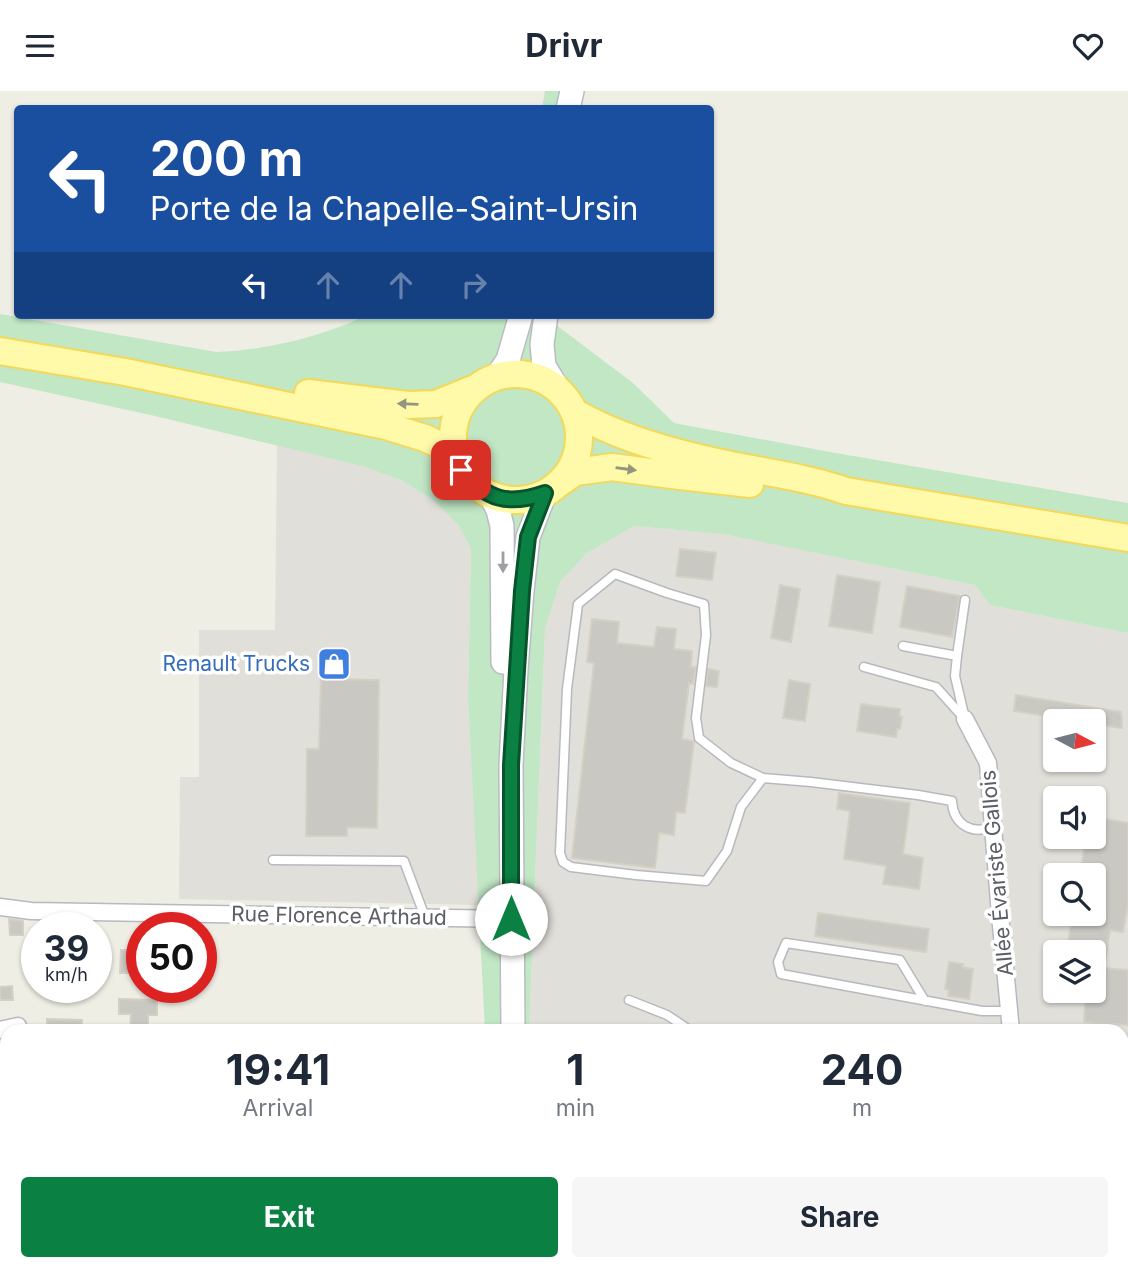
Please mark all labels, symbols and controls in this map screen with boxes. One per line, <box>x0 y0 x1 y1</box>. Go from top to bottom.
text: Drivr <box>525 26 603 65</box>
icon: menu <box>21 27 59 65</box>
icon: heart <box>1069 27 1107 65</box>
text: 200 m <box>150 129 303 188</box>
icon: left <box>35 133 126 224</box>
text: Porte de la Chapelle-Saint-Ursin <box>150 189 638 228</box>
icon: left <box>236 266 274 304</box>
icon: ahead <box>309 266 347 304</box>
icon: ahead <box>382 266 420 304</box>
icon: right <box>455 266 493 304</box>
one-way arrow <box>397 399 419 410</box>
pin <box>431 440 491 500</box>
icon: arrive <box>442 451 480 489</box>
one-way arrow <box>615 463 637 474</box>
one-way arrow <box>497 551 509 573</box>
shop icon: Renault Trucks <box>315 645 353 683</box>
place label: Renault Trucks <box>162 651 310 676</box>
north arrow <box>1043 709 1106 772</box>
map controls <box>1043 709 1106 1003</box>
street label: Allée Évariste Gallois <box>974 769 1018 977</box>
button: sound <box>1043 786 1106 849</box>
button: search <box>1043 863 1106 926</box>
position arrow <box>474 882 548 956</box>
street label: Rue Florence Arthaud <box>231 901 447 930</box>
speed limit sign: 50 <box>126 912 217 1003</box>
text: 39 <box>44 927 89 969</box>
button: layers <box>1043 940 1106 1003</box>
text: km/h <box>45 964 88 985</box>
text: 19:41 <box>226 1044 330 1095</box>
text: 1 <box>566 1044 584 1095</box>
text: 240 <box>821 1044 903 1095</box>
text: Arrival <box>242 1094 313 1122</box>
text: min <box>556 1094 595 1122</box>
text: m <box>852 1094 872 1122</box>
button: Exit <box>21 1177 558 1257</box>
button: Share <box>572 1177 1108 1257</box>

